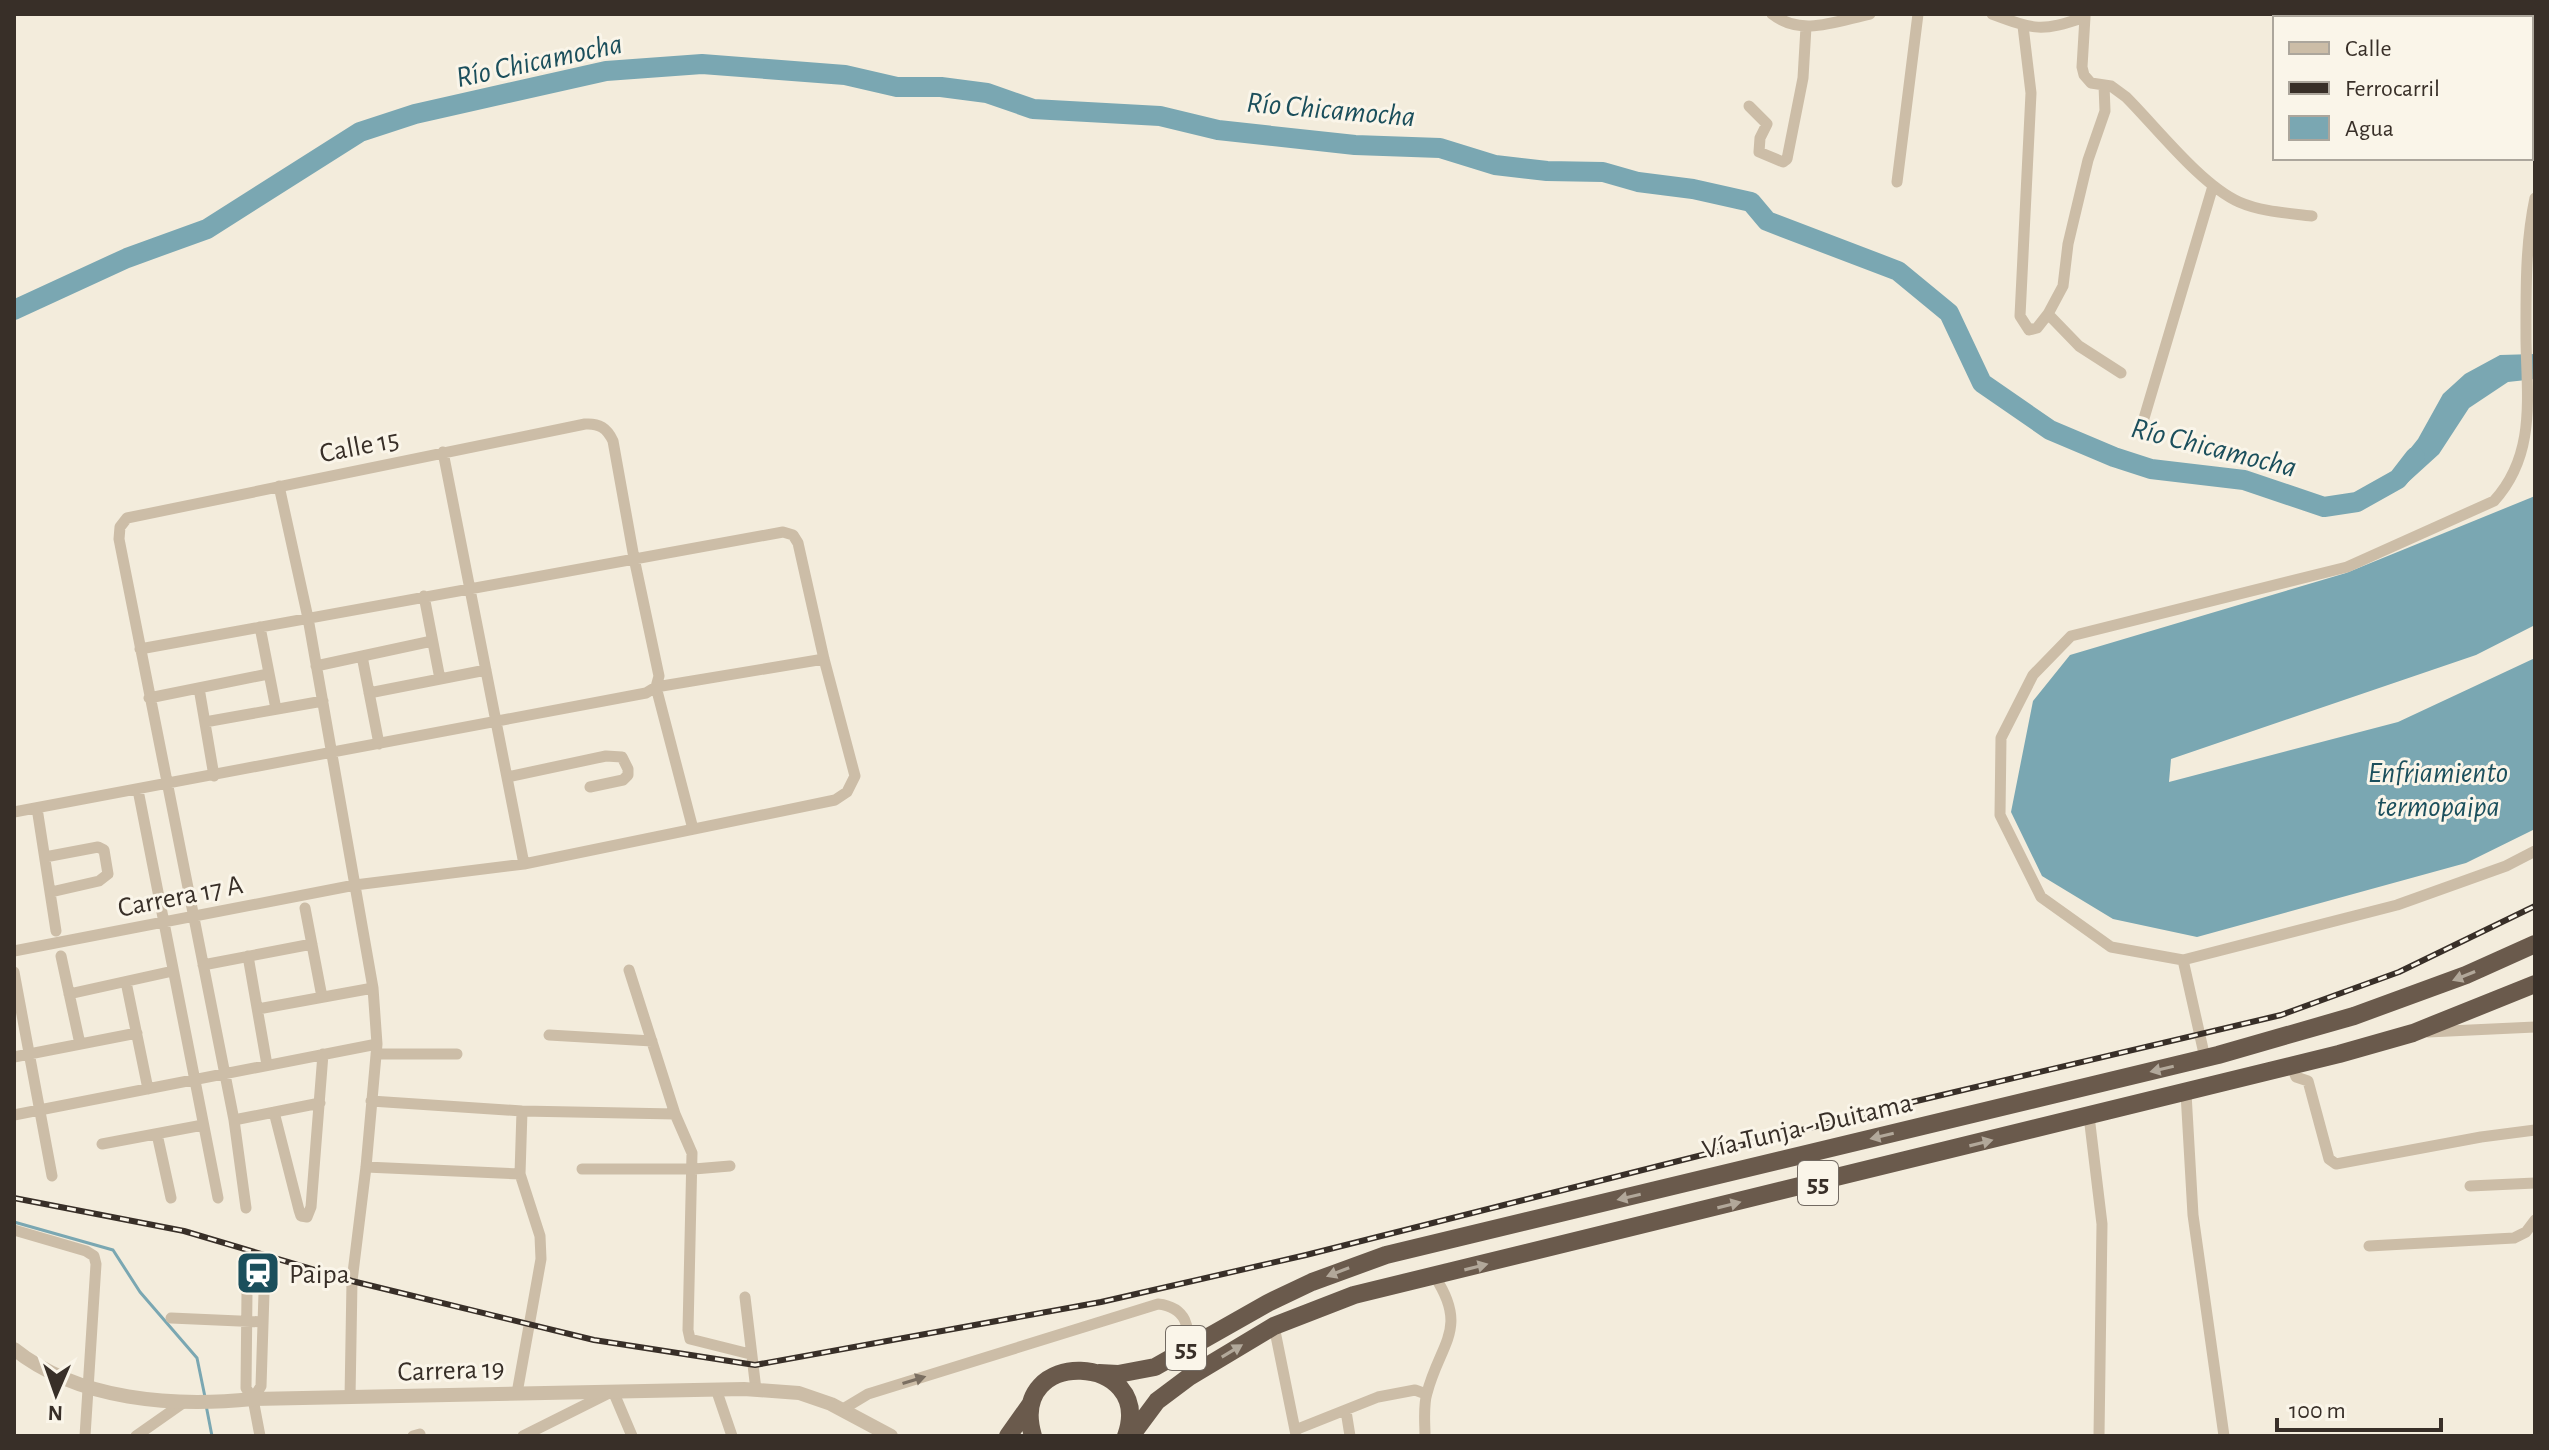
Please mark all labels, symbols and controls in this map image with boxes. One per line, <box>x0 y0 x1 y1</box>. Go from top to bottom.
legend <box>2273 16 2533 160</box>
water label: Río Chicamocha <box>453 29 625 93</box>
text: Calle <box>2345 37 2392 61</box>
text: Ferrocarril <box>2345 77 2440 101</box>
water label: Río Chicamocha <box>1245 88 1416 132</box>
text: Agua <box>2345 117 2394 141</box>
water label: Río Chicamocha <box>2128 413 2299 483</box>
street label: Calle 15 <box>317 426 401 468</box>
water label: Enfriamiento termopaipa <box>2368 758 2508 822</box>
street label: Carrera 17 A <box>116 871 245 923</box>
one-way arrow <box>2452 969 2476 982</box>
one-way arrow <box>2149 1063 2174 1076</box>
street label: Vía Tunja - Duitama <box>1700 1089 1915 1165</box>
one-way arrow <box>1869 1130 1894 1143</box>
one-way arrow <box>1969 1136 1994 1149</box>
road number: 55 <box>1798 1161 1838 1205</box>
one-way arrow <box>1617 1191 1642 1204</box>
one-way arrow <box>1716 1198 1741 1210</box>
station icon: Paipa <box>234 1249 282 1297</box>
one-way arrow <box>1464 1260 1489 1272</box>
place label: Paipa <box>289 1261 350 1289</box>
one-way arrow <box>1326 1265 1350 1278</box>
road number: 55 <box>1166 1326 1206 1370</box>
one-way arrow <box>1221 1344 1243 1358</box>
north arrow <box>16 1354 96 1434</box>
street label: Carrera 19 <box>397 1355 505 1387</box>
one-way arrow <box>902 1373 926 1386</box>
scale bar <box>2277 1382 2441 1432</box>
text: 100 m <box>2289 1399 2346 1423</box>
text: N <box>47 1402 63 1424</box>

